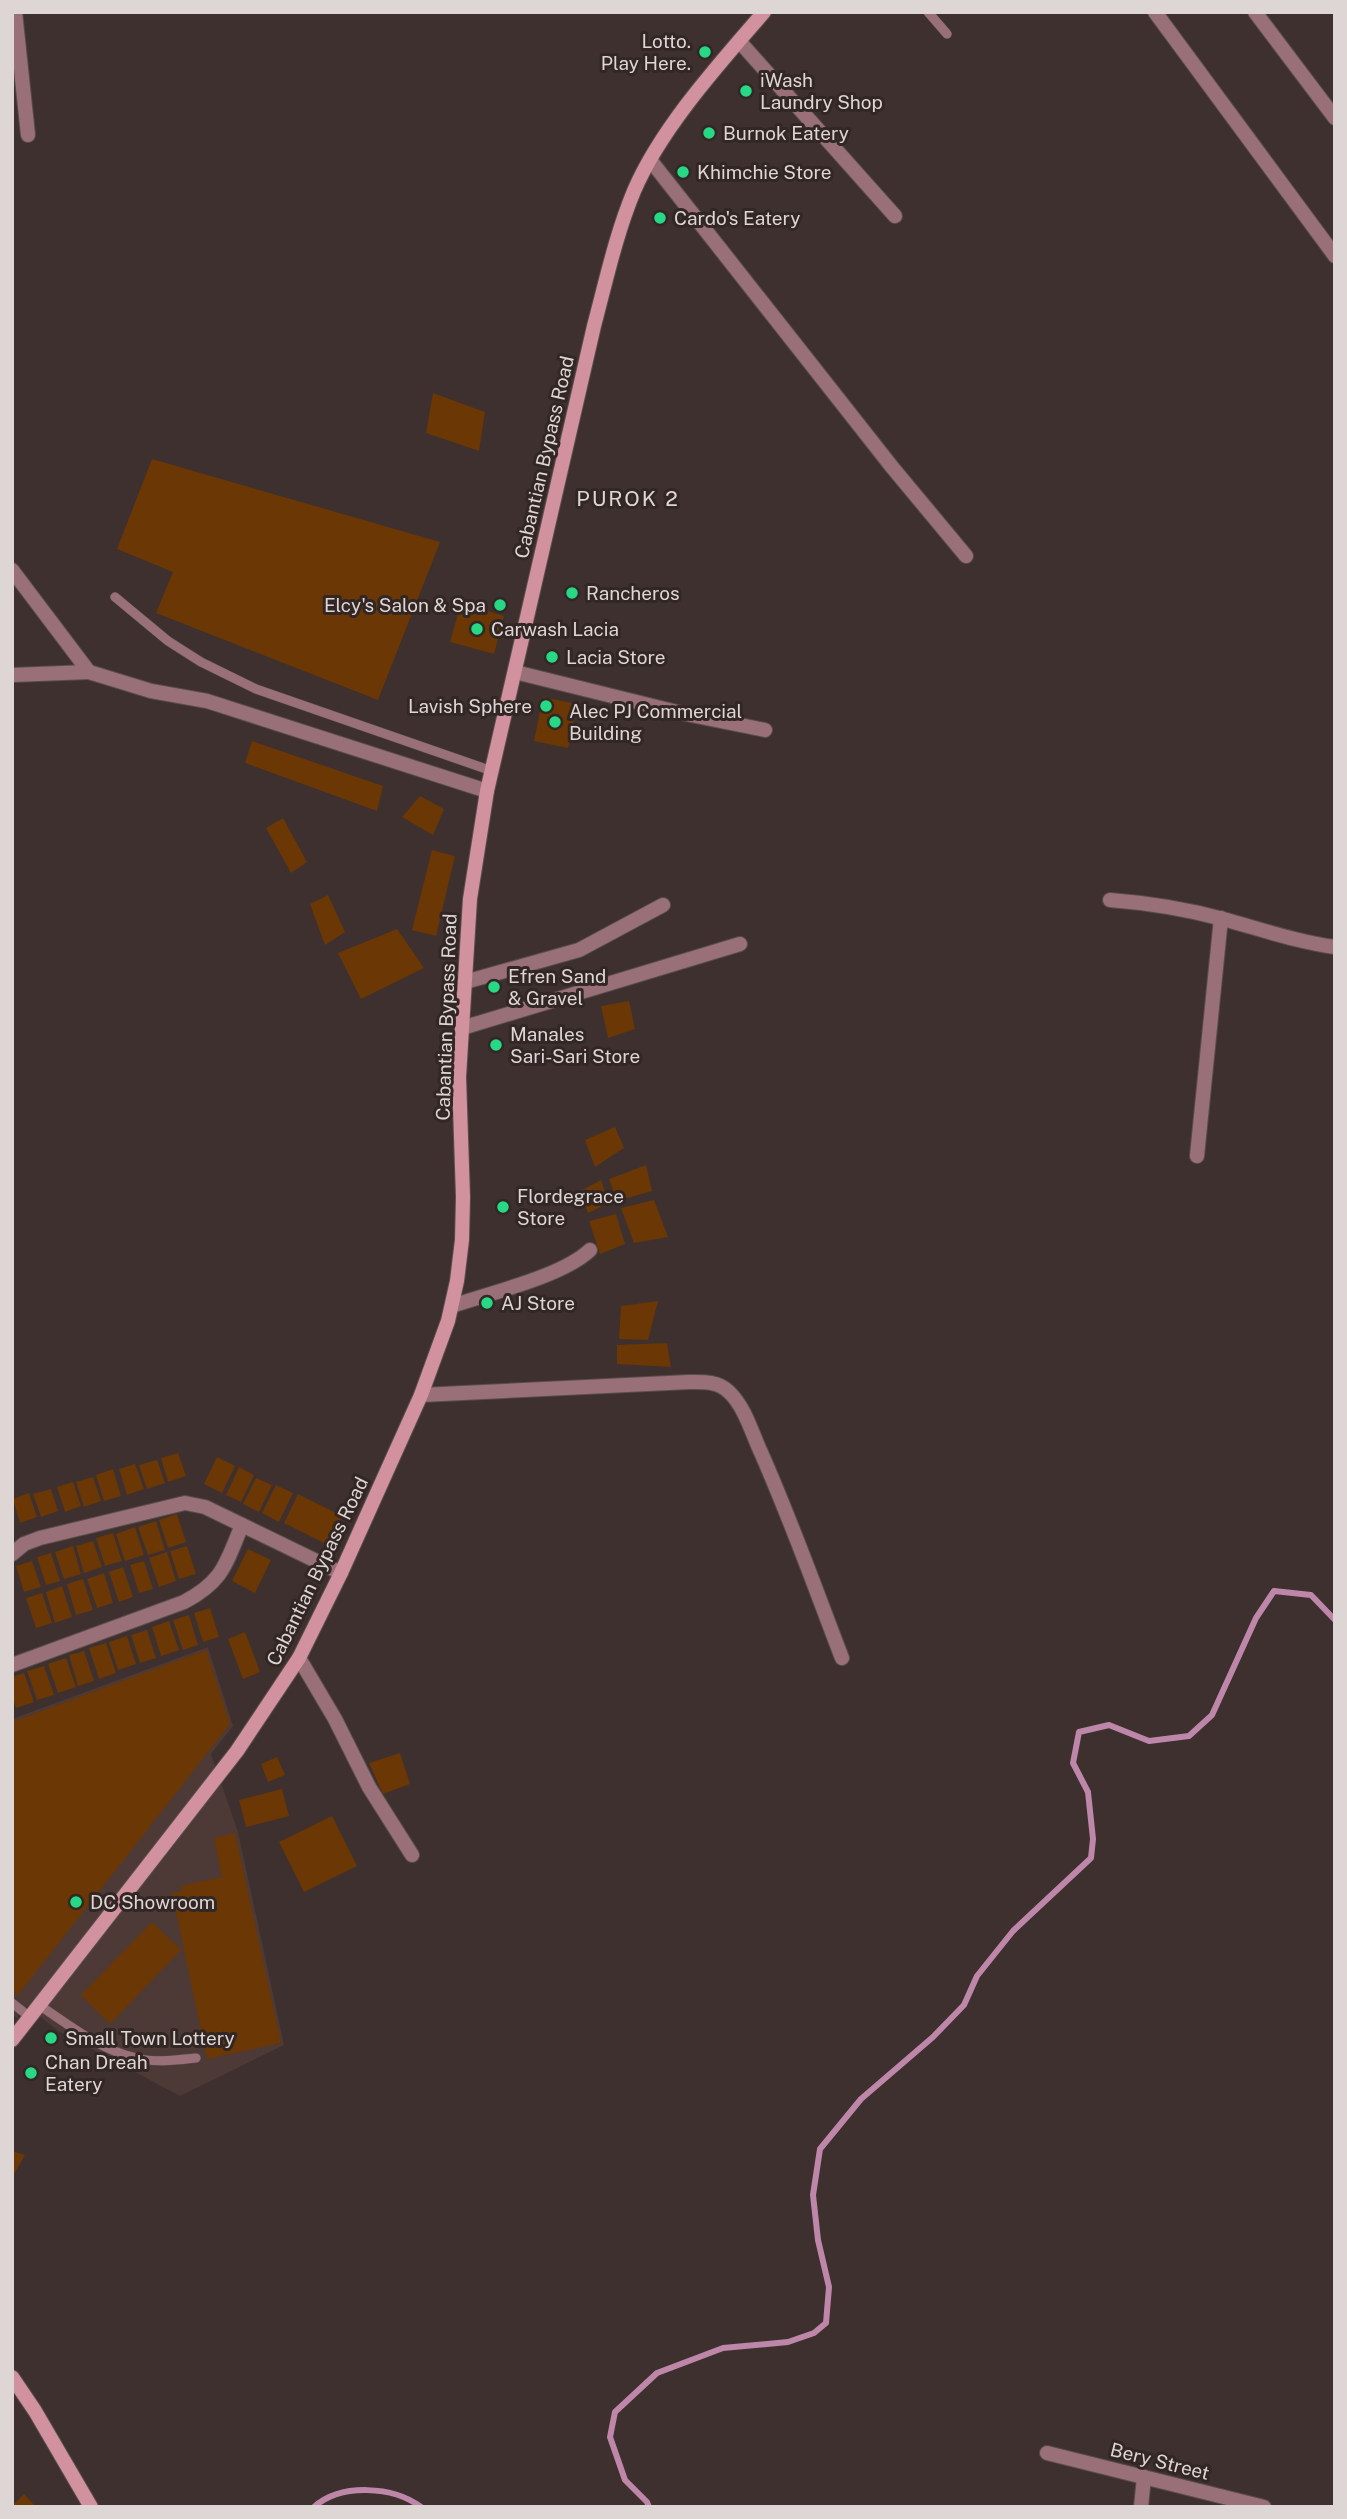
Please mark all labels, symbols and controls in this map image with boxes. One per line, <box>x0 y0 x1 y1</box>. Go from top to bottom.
place label: Lotto. Play Here. <box>601 30 691 74</box>
marker: Lotto. Play Here. <box>697 44 713 60</box>
place label: iWash Laundry Shop <box>760 69 883 113</box>
marker: iWash Laundry Shop <box>738 83 754 99</box>
place label: Burnok Eatery <box>723 122 849 144</box>
marker: Burnok Eatery <box>701 125 717 141</box>
place label: Khimchie Store <box>697 161 832 183</box>
marker: Khimchie Store <box>675 164 691 180</box>
place label: Cardo's Eatery <box>674 207 800 229</box>
marker: Cardo's Eatery <box>652 210 668 226</box>
street label: Cabantian Bypass Road <box>510 354 578 560</box>
district label: PUROK 2 <box>576 486 680 511</box>
place label: Rancheros <box>586 582 680 604</box>
marker: Rancheros <box>564 585 580 601</box>
place label: Elcy's Salon & Spa <box>324 594 486 616</box>
marker: Elcy's Salon & Spa <box>492 597 508 613</box>
place label: Carwash Lacia <box>491 618 619 640</box>
marker: Carwash Lacia <box>469 621 485 637</box>
place label: Lacia Store <box>566 646 665 668</box>
marker: Lacia Store <box>544 649 560 665</box>
place label: Lavish Sphere <box>408 695 532 717</box>
marker: Lavish Sphere <box>538 698 554 714</box>
place label: Alec PJ Commercial Building <box>569 700 742 744</box>
marker: Alec PJ Commercial Building <box>547 714 563 730</box>
street label: Cabantian Bypass Road <box>431 913 461 1121</box>
place label: Efren Sand & Gravel <box>508 965 606 1009</box>
marker: Efren Sand & Gravel <box>486 979 502 995</box>
place label: Manales Sari-Sari Store <box>510 1023 640 1067</box>
marker: Manales Sari-Sari Store <box>488 1037 504 1053</box>
place label: Flordegrace Store <box>517 1185 624 1229</box>
marker: Flordegrace Store <box>495 1199 511 1215</box>
place label: AJ Store <box>501 1292 575 1314</box>
marker: AJ Store <box>479 1295 495 1311</box>
street label: Cabantian Bypass Road <box>262 1473 372 1669</box>
place label: DC Showroom <box>90 1891 215 1913</box>
marker: DC Showroom <box>68 1894 84 1910</box>
place label: Small Town Lottery <box>65 2027 235 2049</box>
marker: Small Town Lottery <box>43 2030 59 2046</box>
place label: Chan Dreah Eatery <box>45 2051 148 2095</box>
marker: Chan Dreah Eatery <box>23 2065 39 2081</box>
street label: Bery Street <box>1108 2438 1212 2484</box>

